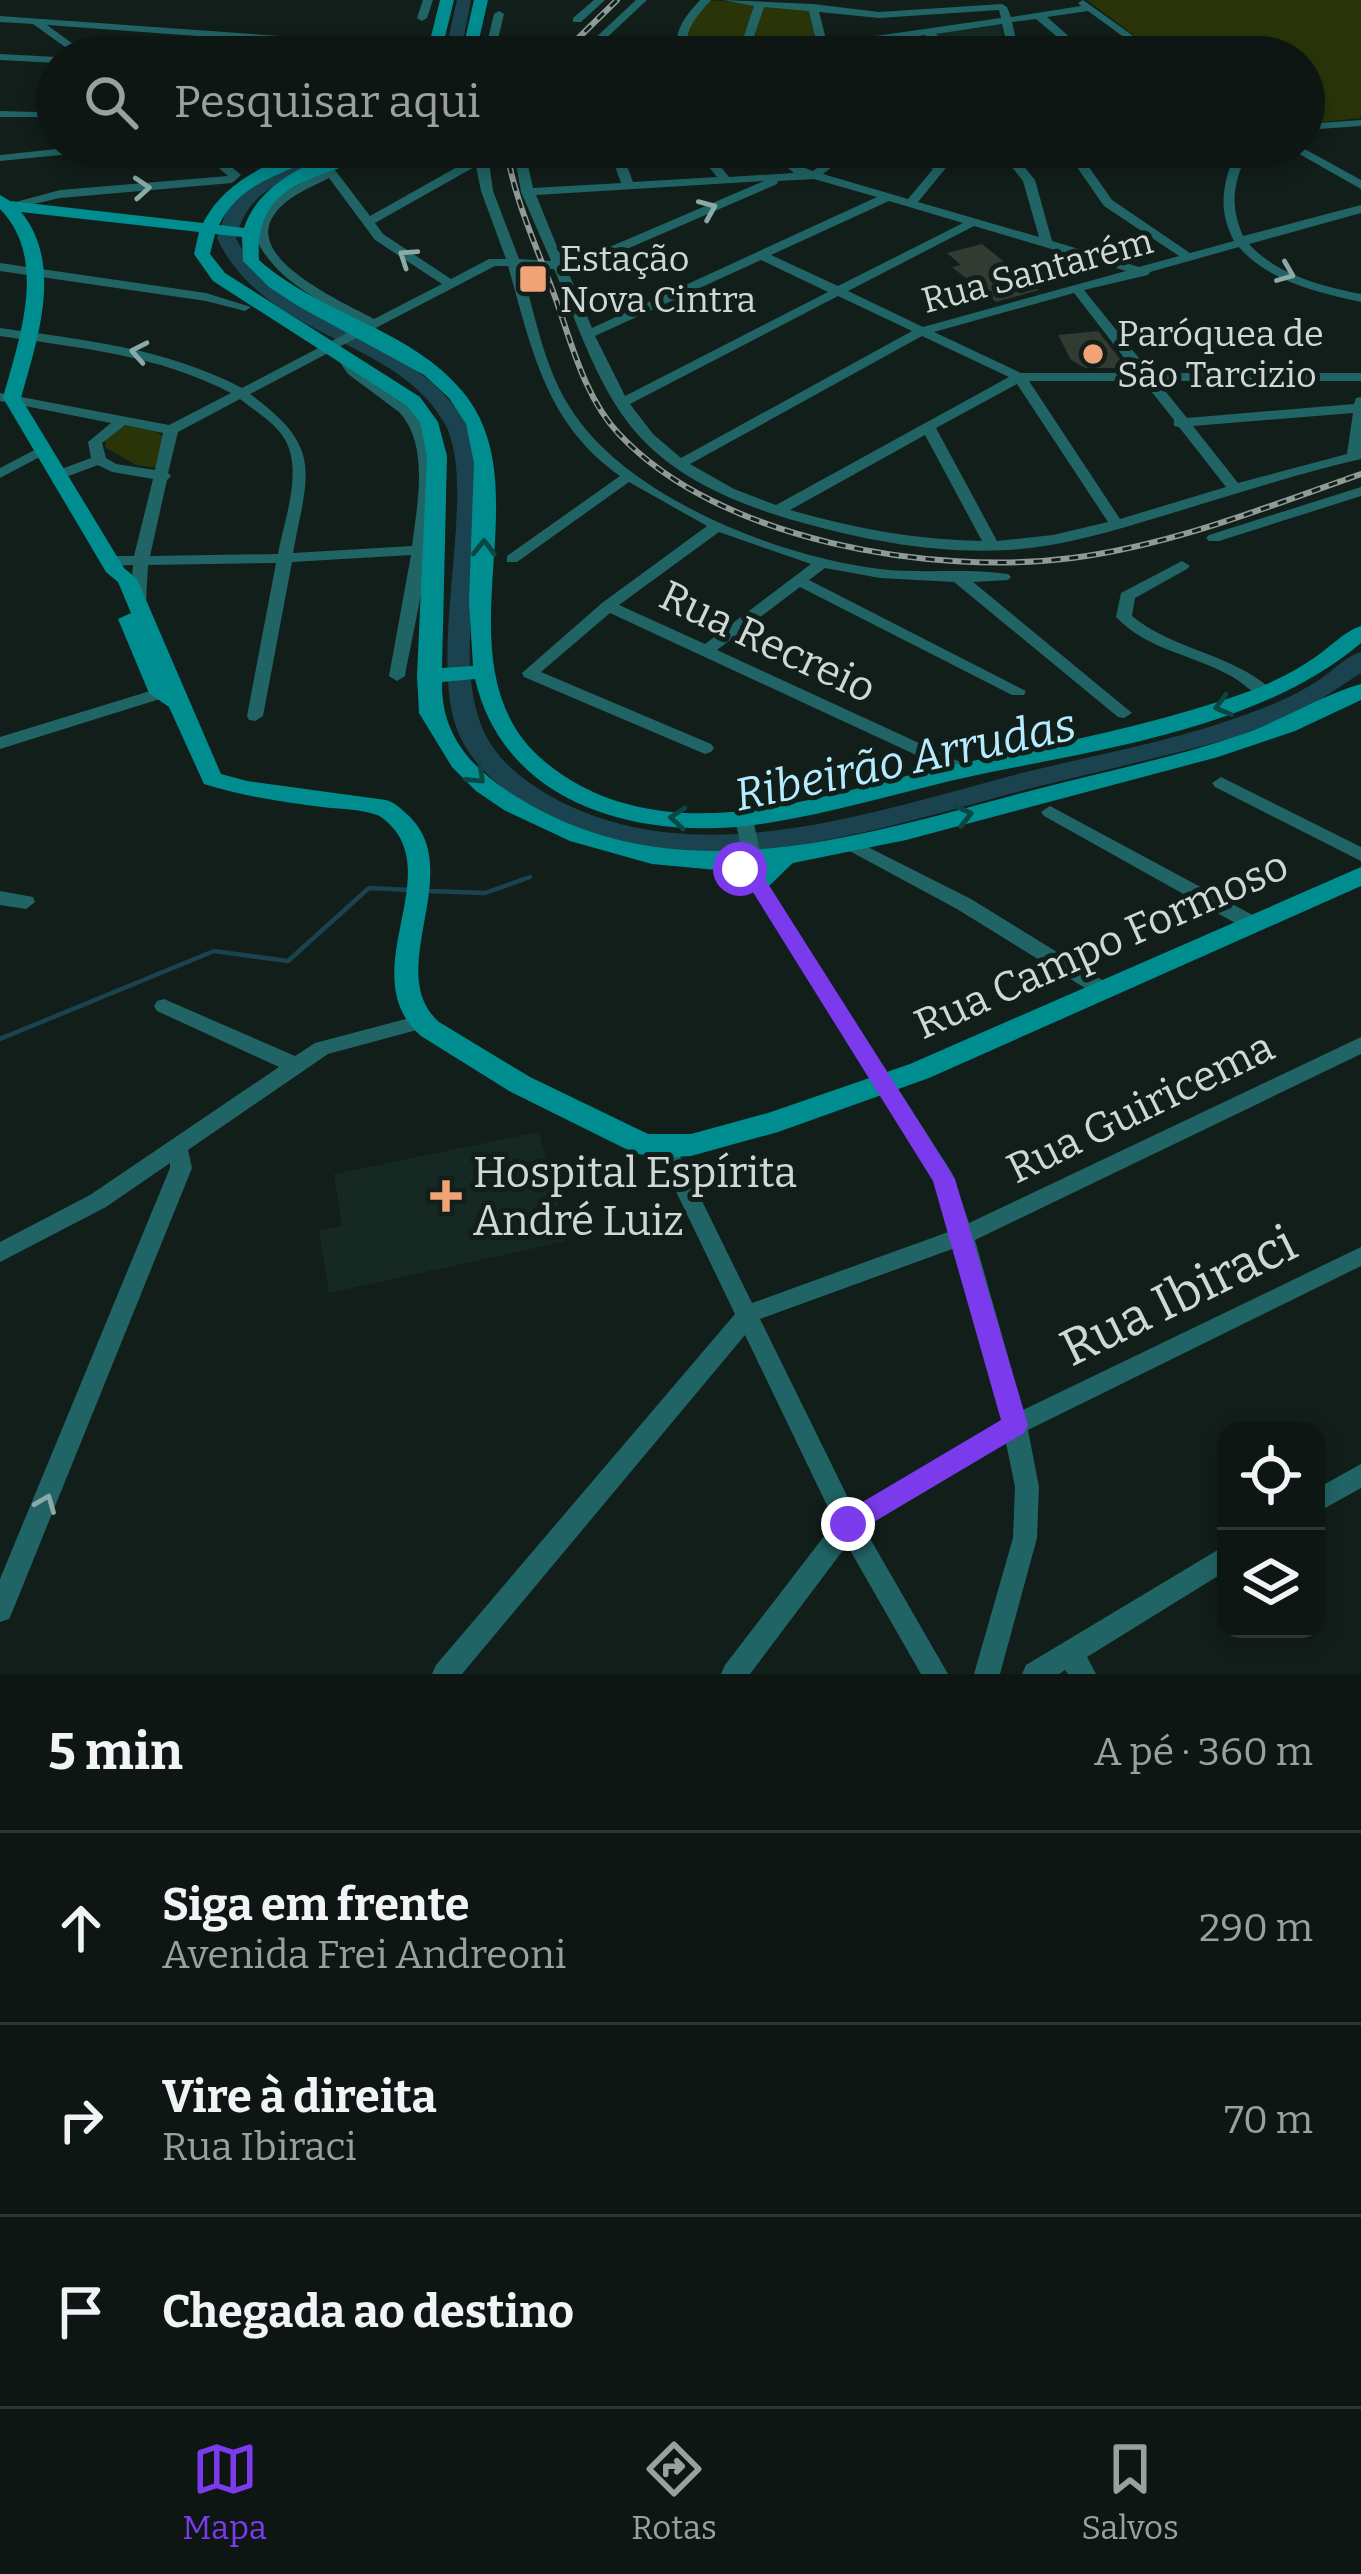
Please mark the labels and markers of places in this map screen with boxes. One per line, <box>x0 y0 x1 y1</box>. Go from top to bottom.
place label: Estação Nova Cintra <box>560 237 757 322</box>
marker: Estação Nova Cintra <box>517 263 549 295</box>
place label: Paróquea de São Tarcizio <box>1117 312 1324 397</box>
marker: Paróquea de São Tarcizio <box>1080 341 1106 367</box>
place label: Hospital Espírita André Luiz <box>473 1148 797 1246</box>
marker: Hospital Espírita André Luiz <box>430 1180 462 1212</box>

